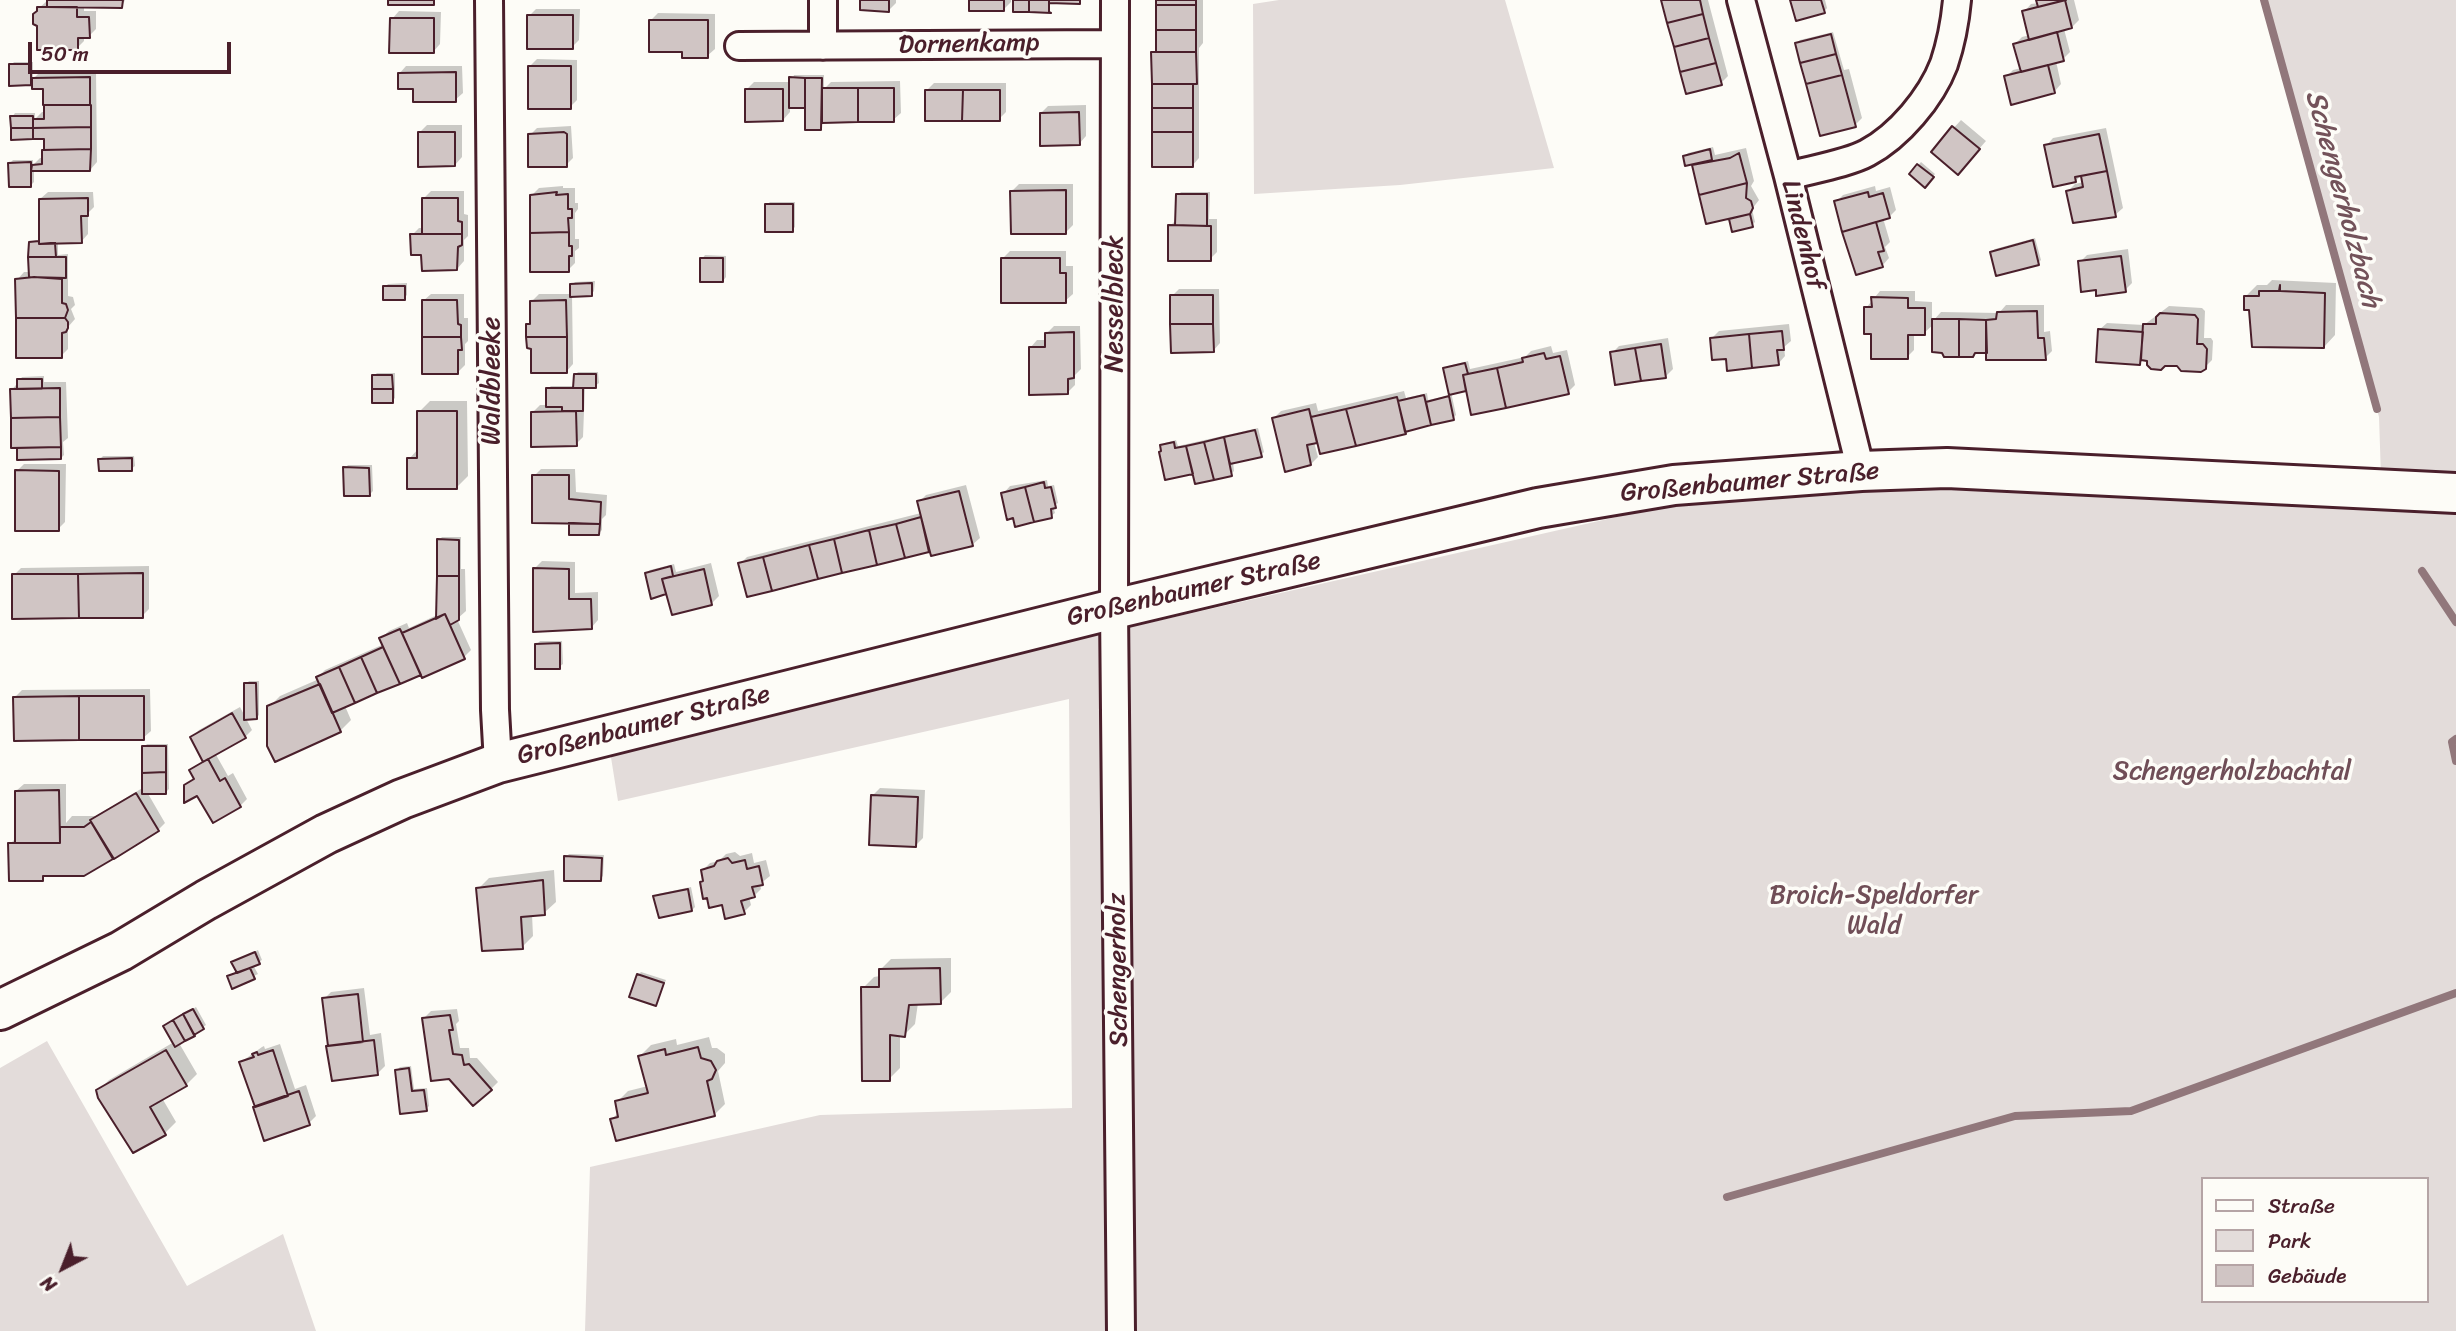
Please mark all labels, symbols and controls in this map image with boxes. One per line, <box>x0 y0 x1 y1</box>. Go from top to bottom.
scale bar <box>32 28 234 72</box>
street label: Dornenkamp <box>898 28 1040 62</box>
text: 50 m <box>41 35 89 73</box>
water label: Schengerholzbach <box>2297 87 2387 311</box>
street label: Lindenhof <box>1773 177 1831 293</box>
street label: Nesselbleck <box>1099 235 1131 373</box>
street label: Waldbleeke <box>476 317 508 445</box>
street label: Großenbaumer Straße <box>1619 456 1881 510</box>
street label: Großenbaumer Straße <box>1064 546 1324 634</box>
street label: Großenbaumer Straße <box>514 679 774 773</box>
park label: Schengerholzbachtal <box>2113 756 2351 788</box>
park label: Broich-Speldorfer Wald <box>1770 880 1978 942</box>
street label: Schengerholz <box>1102 893 1136 1047</box>
legend <box>2200 1177 2428 1303</box>
text: Straße <box>2268 1187 2335 1225</box>
text: Park <box>2268 1222 2311 1260</box>
north arrow <box>28 1233 98 1303</box>
text: Gebäude <box>2268 1257 2346 1295</box>
text: N <box>33 1267 65 1301</box>

